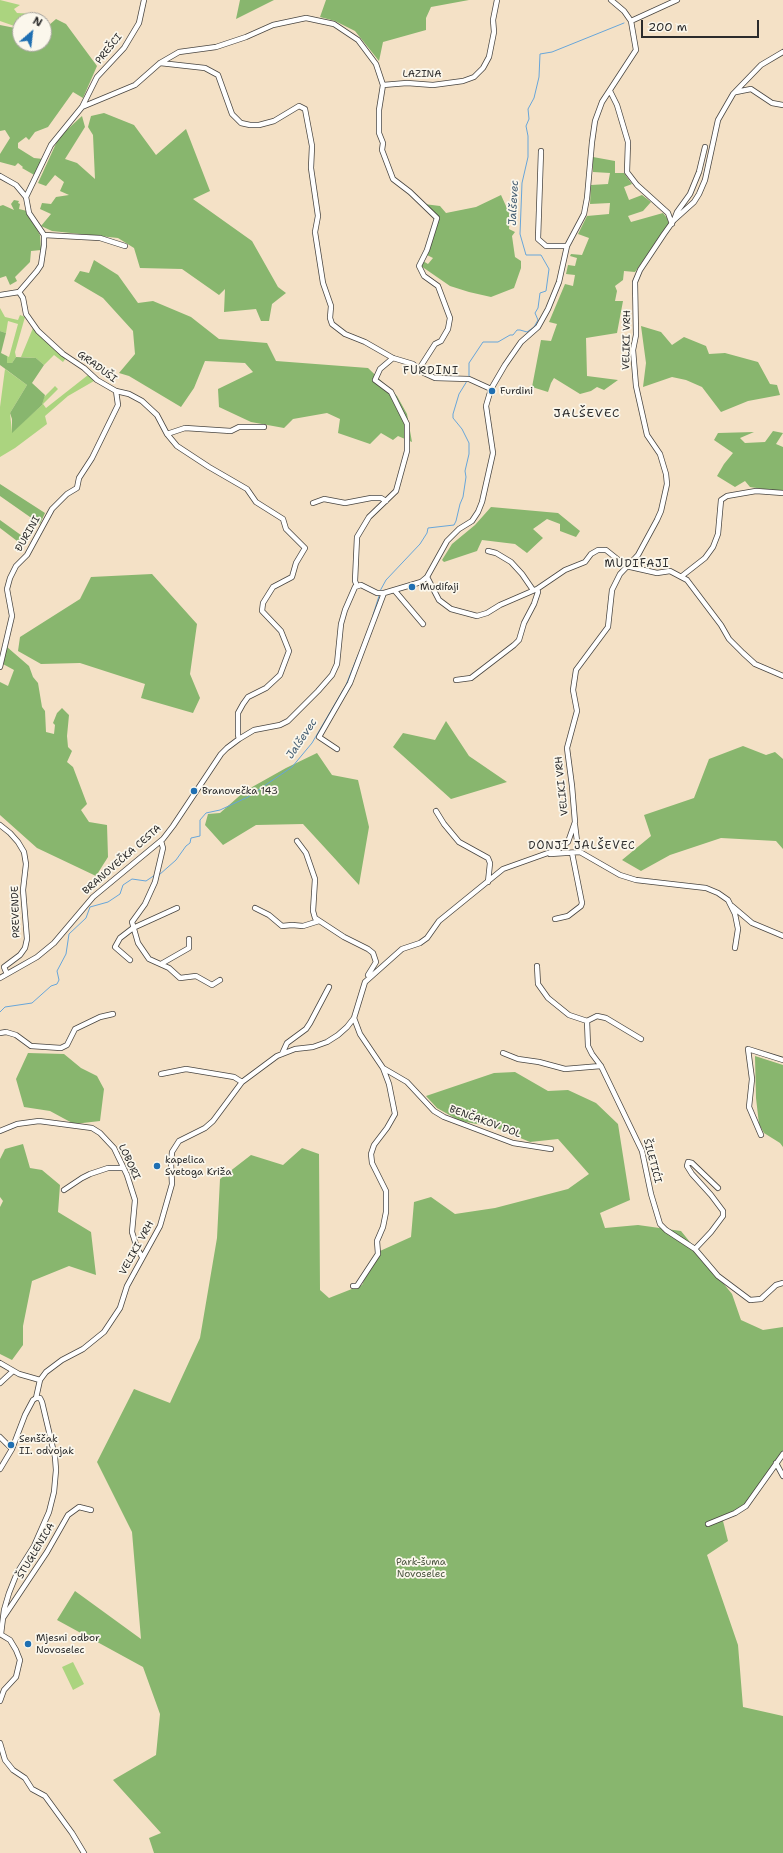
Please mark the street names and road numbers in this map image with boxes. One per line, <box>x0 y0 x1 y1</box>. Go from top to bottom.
street label: PREŠCI <box>93 31 125 67</box>
street label: LAZINA <box>403 68 441 80</box>
street label: VELIKI VRH <box>620 310 634 370</box>
street label: GRADUŠI <box>75 349 119 385</box>
street label: ĐURINI <box>13 514 43 554</box>
street label: VELIKI VRH <box>553 756 571 816</box>
street label: BRANOVEČKA CESTA <box>80 823 164 897</box>
street label: PREVENDE <box>9 886 23 938</box>
street label: BENČAKOV DOL <box>448 1103 522 1141</box>
street label: ŠILETIĆI <box>640 1138 664 1184</box>
street label: LOBORI <box>116 1142 142 1182</box>
street label: VELIKI VRH <box>117 1219 157 1277</box>
street label: ŠTUGLENICA <box>15 1521 57 1581</box>

